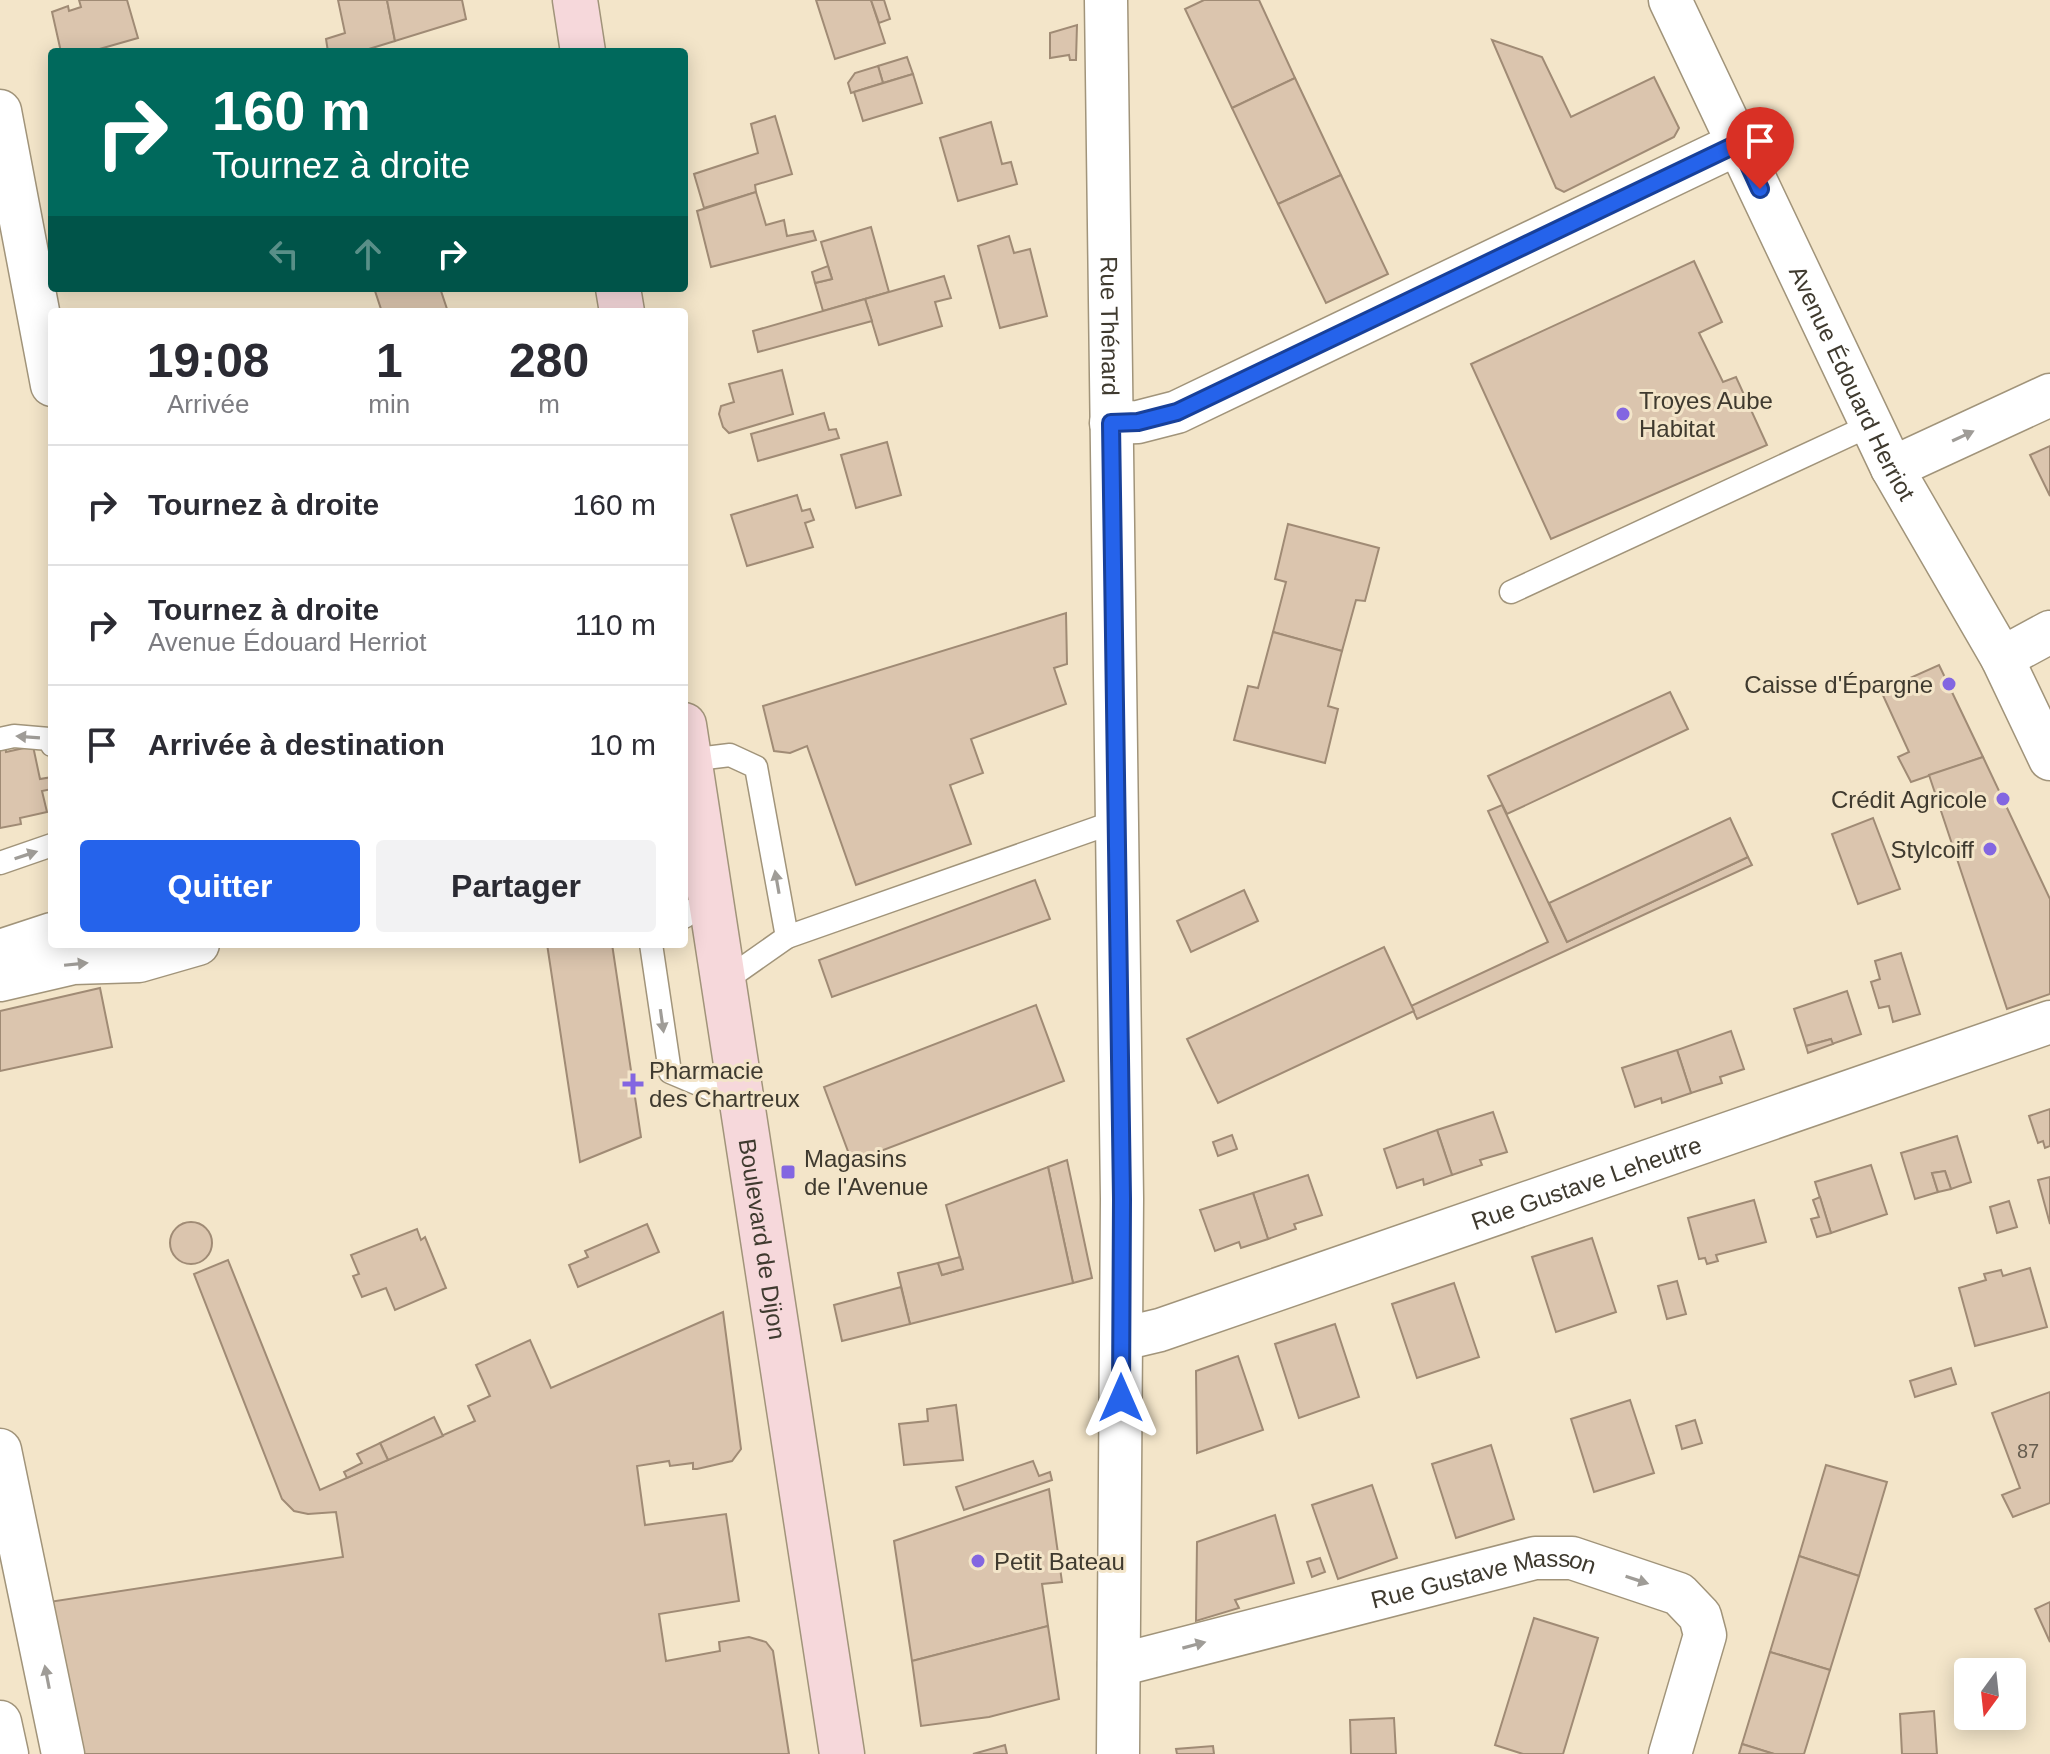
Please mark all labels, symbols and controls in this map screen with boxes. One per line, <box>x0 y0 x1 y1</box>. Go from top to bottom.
text: 160 m <box>212 79 371 142</box>
icon: right <box>80 80 184 184</box>
pin <box>1726 107 1794 189</box>
icon: arrive <box>1738 119 1782 163</box>
text: Tournez à droite <box>212 145 470 186</box>
icon: left <box>262 232 306 276</box>
icon: ahead <box>346 232 390 276</box>
icon: right <box>430 232 474 276</box>
street label: Rue Thénard <box>1096 256 1125 396</box>
street label: Avenue Édouard Herriot <box>1784 261 1921 505</box>
text: 19:08 <box>147 334 270 387</box>
text: 1 <box>376 334 403 387</box>
text: 280 <box>509 334 589 387</box>
place label: Troyes Aube Habitat <box>1639 387 1773 442</box>
text: Arrivée <box>167 389 249 419</box>
text: min <box>368 389 410 419</box>
text: m <box>538 389 560 419</box>
marker: Troyes Aube Habitat <box>1614 405 1632 423</box>
one-way arrow <box>1951 429 1975 443</box>
icon: right <box>80 483 124 527</box>
text: Tournez à droite <box>148 488 379 521</box>
text: 160 m <box>573 488 656 521</box>
text: Tournez à droite <box>148 593 379 626</box>
icon: right <box>80 603 124 647</box>
text: 110 m <box>575 608 656 641</box>
text: Avenue Édouard Herriot <box>148 627 426 657</box>
place label: Caisse d'Épargne <box>1744 671 1933 698</box>
marker: Caisse d'Épargne <box>1940 675 1958 693</box>
icon: arrive <box>80 723 124 767</box>
text: Arrivée à destination <box>148 728 445 761</box>
text: 10 m <box>589 728 656 761</box>
one-way arrow <box>15 730 40 743</box>
place label: Crédit Agricole <box>1831 786 1987 813</box>
marker: Crédit Agricole <box>1994 790 2012 808</box>
place label: Stylcoiff <box>1890 836 1974 863</box>
button: Quitter <box>80 840 360 932</box>
button: Partager <box>376 840 656 932</box>
marker: Stylcoiff <box>1981 840 1999 858</box>
one-way arrow <box>15 849 39 861</box>
one-way arrow <box>771 870 783 895</box>
one-way arrow <box>64 958 89 971</box>
one-way arrow <box>656 1009 669 1034</box>
place label: Pharmacie des Chartreux <box>649 1057 800 1112</box>
marker: Pharmacie des Chartreux <box>624 1075 642 1093</box>
street label: Rue Gustave Leheutre <box>1468 1130 1705 1235</box>
street label: Boulevard de Dijon <box>734 1137 792 1341</box>
place label: Magasins de l'Avenue <box>804 1145 928 1200</box>
marker: Magasins de l'Avenue <box>779 1163 797 1181</box>
position arrow <box>1079 1356 1163 1440</box>
house number: 87 <box>2017 1440 2039 1462</box>
street label: Rue Gustave Masson <box>1368 1545 1600 1613</box>
place label: Petit Bateau <box>994 1548 1125 1575</box>
marker: Petit Bateau <box>969 1552 987 1570</box>
one-way arrow <box>1625 1574 1649 1586</box>
one-way arrow <box>1182 1638 1207 1651</box>
north arrow <box>1954 1658 2026 1730</box>
map controls <box>1954 1658 2026 1730</box>
one-way arrow <box>41 1665 53 1690</box>

